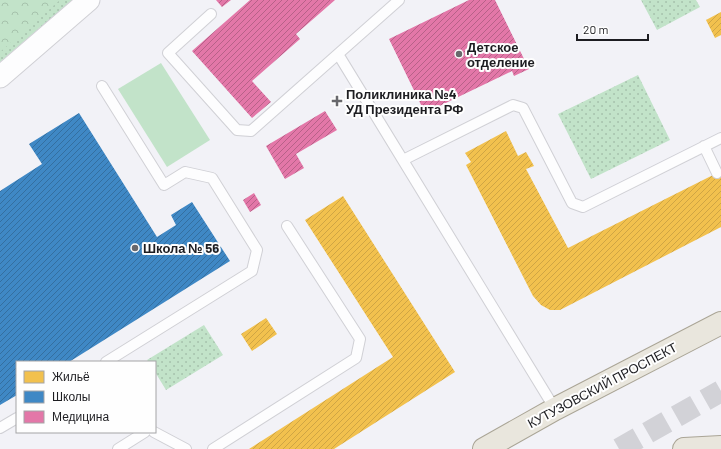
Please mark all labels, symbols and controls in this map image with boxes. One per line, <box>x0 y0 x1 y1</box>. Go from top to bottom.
scale bar <box>577 16 648 42</box>
text: 20 m <box>583 22 609 36</box>
place label: Детское отделение <box>467 39 535 70</box>
marker: Детское отделение <box>454 49 464 59</box>
place label: Поликлиника №4 УД Президента РФ <box>346 86 463 117</box>
marker: Поликлиника №4 УД Президента РФ <box>331 95 343 107</box>
place label: Школа № 56 <box>143 240 219 256</box>
marker: Школа № 56 <box>130 243 140 253</box>
street label: КУТУЗОВСКИЙ ПРОСПЕКТ <box>525 339 680 431</box>
legend <box>16 361 156 433</box>
text: Жильё <box>52 369 90 383</box>
text: Школы <box>52 389 90 403</box>
text: Медицина <box>52 409 109 424</box>

